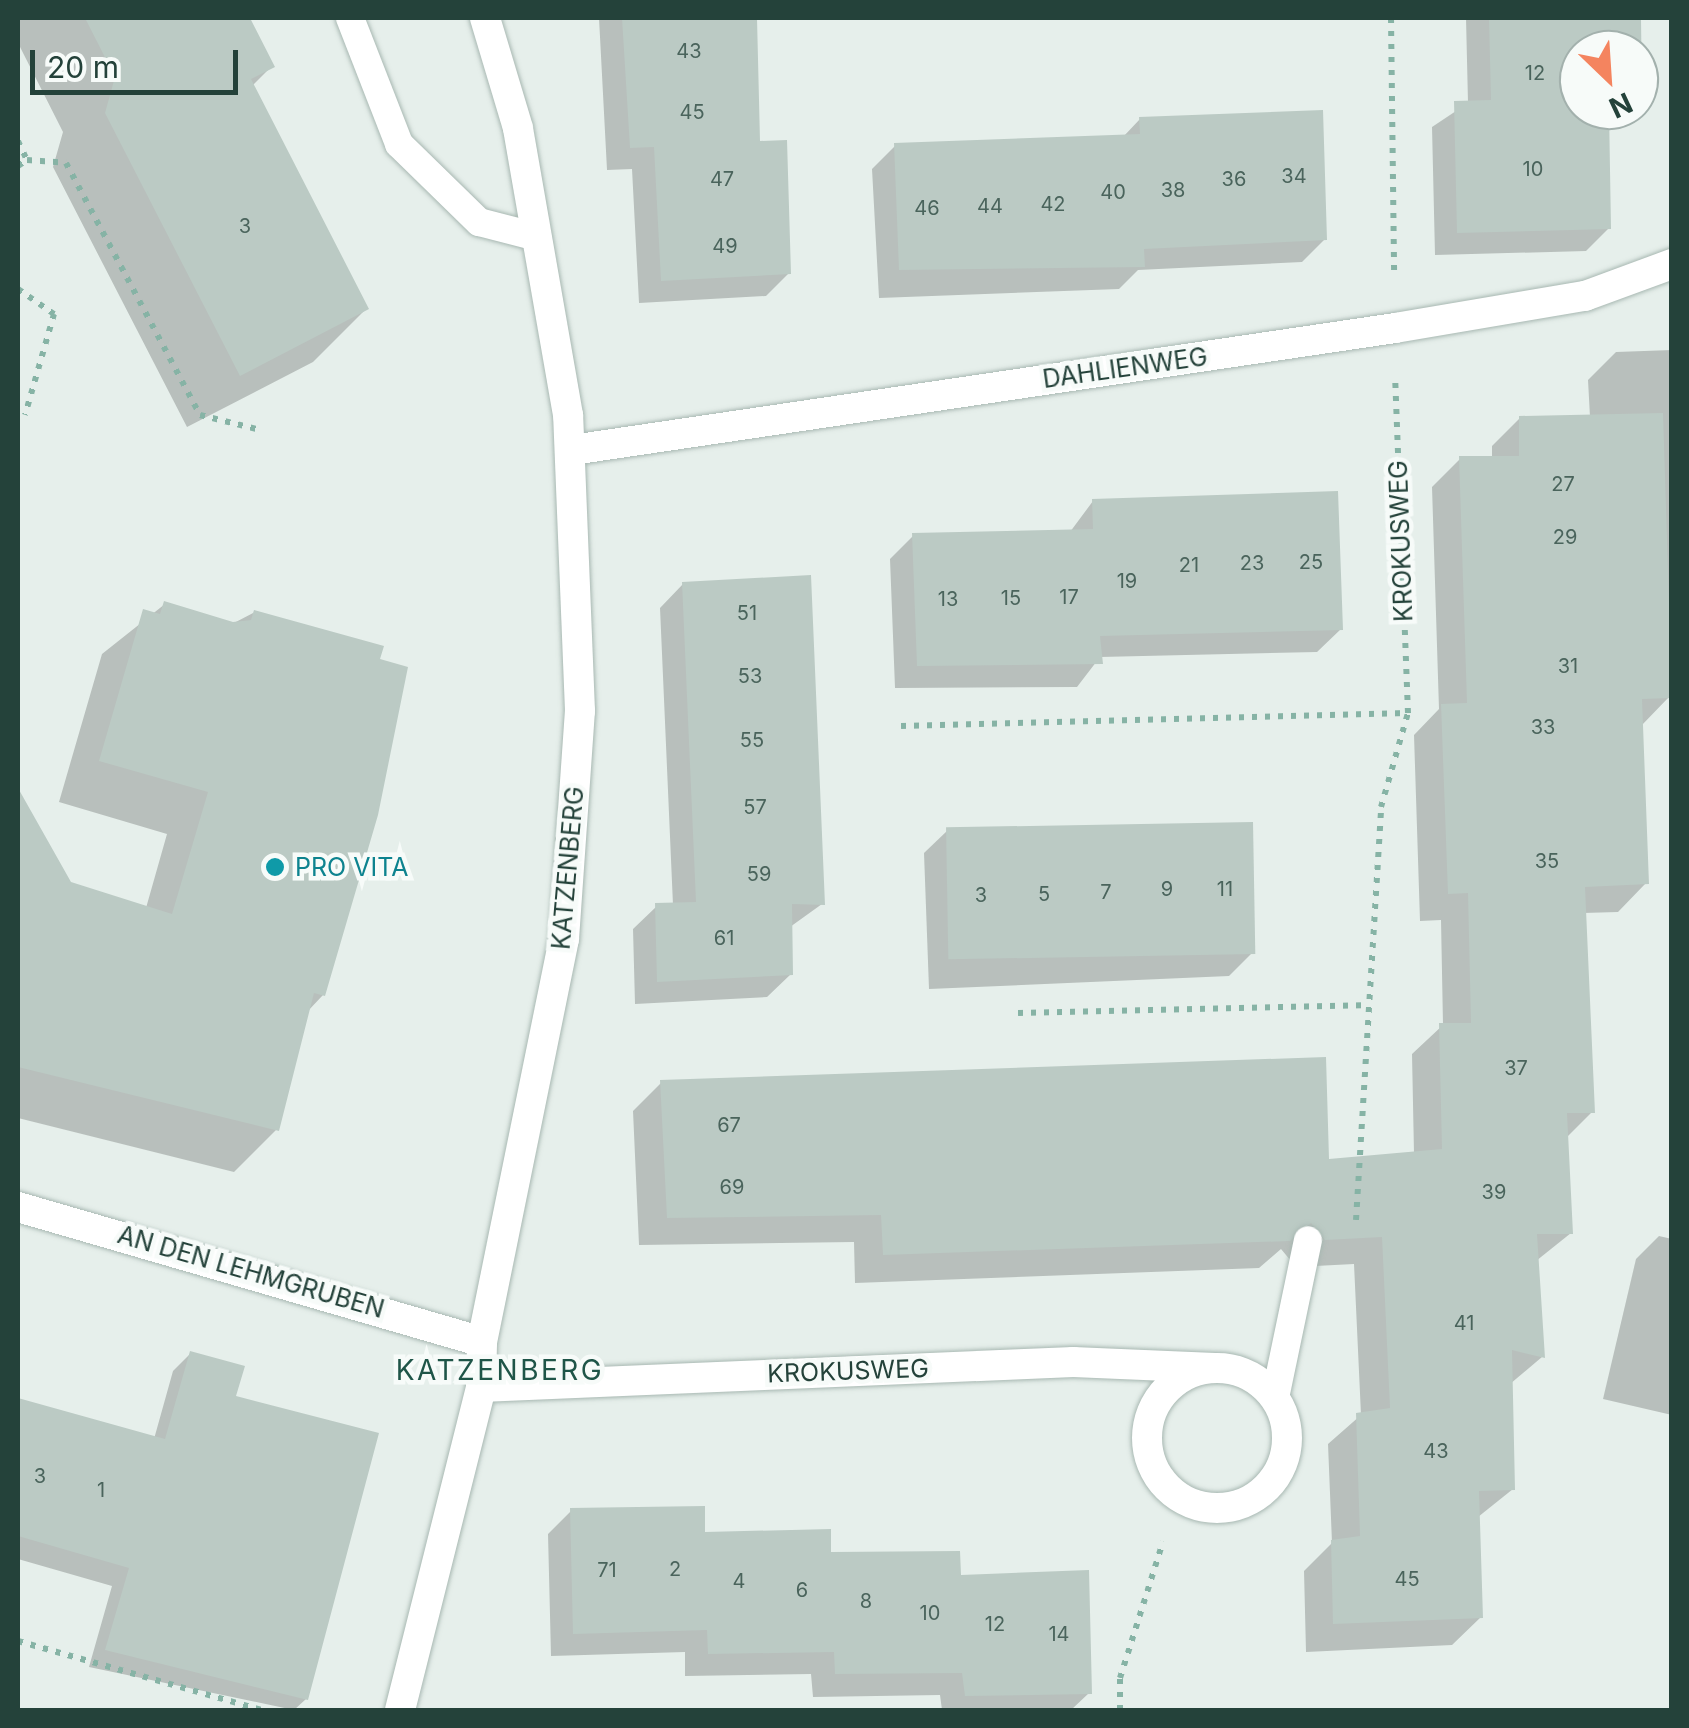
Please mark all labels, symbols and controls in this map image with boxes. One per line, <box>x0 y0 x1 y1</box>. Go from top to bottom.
scale bar <box>35 30 242 92</box>
north arrow <box>1559 30 1659 130</box>
house number: 43 <box>676 39 702 63</box>
text: 20 m <box>47 49 119 85</box>
house number: 12 <box>1525 61 1545 85</box>
text: N <box>1604 85 1638 125</box>
house number: 45 <box>679 100 705 124</box>
house number: 10 <box>1523 157 1543 181</box>
house number: 34 <box>1281 164 1307 188</box>
house number: 47 <box>710 167 734 191</box>
house number: 36 <box>1222 167 1246 191</box>
house number: 38 <box>1161 178 1185 202</box>
house number: 40 <box>1100 180 1126 204</box>
house number: 42 <box>1040 192 1066 216</box>
house number: 44 <box>977 194 1003 218</box>
house number: 46 <box>914 196 940 220</box>
house number: 3 <box>239 214 251 238</box>
house number: 49 <box>712 234 738 258</box>
street label: DAHLIENWEG <box>1041 342 1209 394</box>
street label: KROKUSWEG <box>1383 460 1419 622</box>
house number: 27 <box>1551 472 1575 496</box>
house number: 29 <box>1553 525 1577 549</box>
house number: 25 <box>1299 550 1323 574</box>
house number: 23 <box>1240 551 1264 575</box>
house number: 21 <box>1179 553 1199 577</box>
house number: 19 <box>1117 569 1137 593</box>
house number: 17 <box>1059 585 1079 609</box>
house number: 15 <box>1001 586 1021 610</box>
house number: 13 <box>938 587 958 611</box>
house number: 51 <box>737 601 757 625</box>
house number: 31 <box>1558 654 1578 678</box>
house number: 53 <box>738 664 762 688</box>
house number: 33 <box>1531 715 1555 739</box>
house number: 55 <box>740 728 764 752</box>
street label: KATZENBERG <box>546 785 590 951</box>
house number: 57 <box>743 795 767 819</box>
house number: 35 <box>1535 849 1559 873</box>
place label: PRO VITA <box>295 852 408 882</box>
marker: PRO VITA <box>264 856 286 878</box>
house number: 59 <box>747 862 771 886</box>
house number: 9 <box>1161 877 1173 901</box>
house number: 11 <box>1217 877 1233 901</box>
house number: 7 <box>1100 880 1112 904</box>
house number: 5 <box>1038 882 1050 906</box>
house number: 3 <box>975 883 987 907</box>
house number: 61 <box>714 926 734 950</box>
house number: 37 <box>1504 1056 1528 1080</box>
house number: 67 <box>717 1113 741 1137</box>
house number: 69 <box>720 1175 744 1199</box>
house number: 39 <box>1482 1180 1506 1204</box>
street label: AN DEN LEHMGRUBEN <box>114 1220 388 1324</box>
house number: 41 <box>1454 1311 1474 1335</box>
district label: KATZENBERG <box>396 1353 604 1387</box>
street label: KROKUSWEG <box>767 1353 929 1389</box>
house number: 43 <box>1423 1439 1449 1463</box>
house number: 3 <box>34 1464 46 1488</box>
house number: 1 <box>97 1478 105 1502</box>
house number: 2 <box>669 1557 681 1581</box>
house number: 71 <box>597 1558 617 1582</box>
house number: 45 <box>1394 1567 1420 1591</box>
house number: 4 <box>733 1569 745 1593</box>
house number: 6 <box>796 1578 808 1602</box>
house number: 8 <box>860 1589 872 1613</box>
house number: 10 <box>920 1601 940 1625</box>
house number: 12 <box>985 1612 1005 1636</box>
house number: 14 <box>1048 1622 1070 1646</box>

